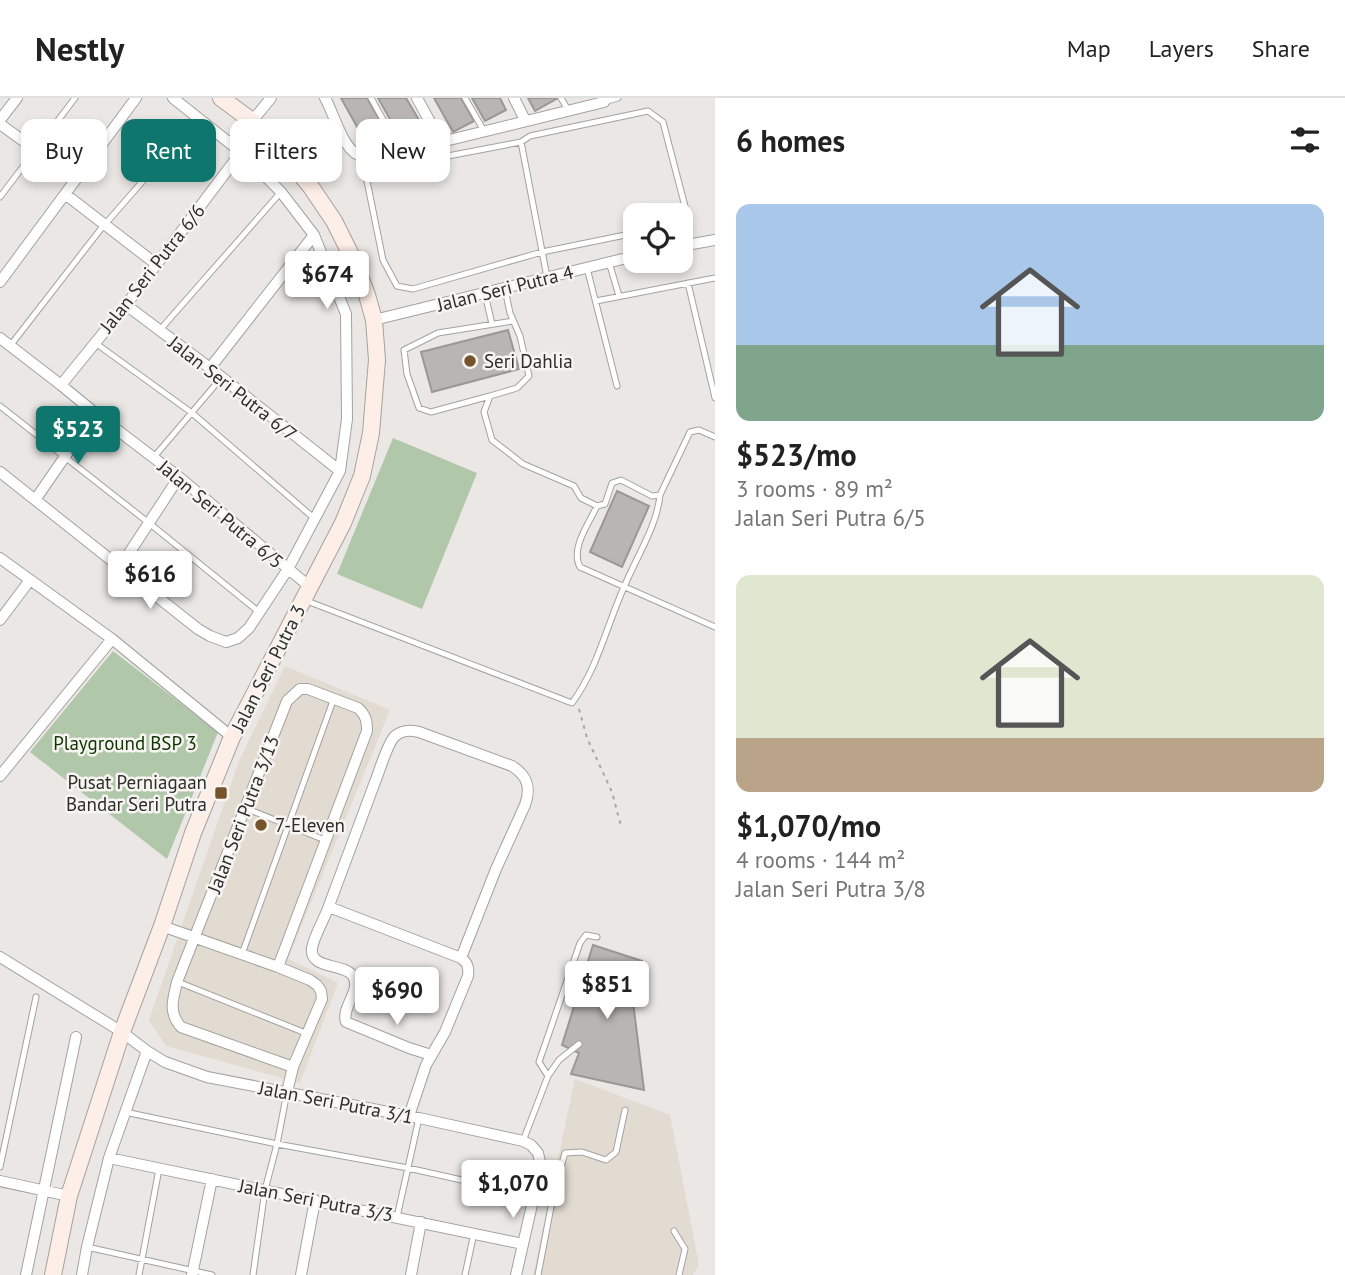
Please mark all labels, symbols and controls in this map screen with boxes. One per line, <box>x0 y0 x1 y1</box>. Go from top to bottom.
text: Nestly <box>35 27 124 70</box>
text: Map <box>1067 33 1111 64</box>
text: Layers <box>1149 33 1214 64</box>
text: Share <box>1252 33 1310 64</box>
chip: Buy <box>21 119 107 182</box>
chip: Rent <box>121 119 216 182</box>
chip: Filters <box>230 119 342 182</box>
chip: New <box>356 119 450 182</box>
text: 6 homes <box>736 121 845 160</box>
icon: filters <box>1286 121 1324 159</box>
street label: Jalan Seri Putra 6/6 <box>94 199 210 338</box>
map controls <box>623 203 693 273</box>
button: locate <box>623 203 693 273</box>
icon: home <box>967 249 1093 375</box>
pin: $674 <box>286 252 368 311</box>
text: $674 <box>301 259 353 288</box>
street label: Jalan Seri Putra 4 <box>433 259 576 317</box>
street label: Jalan Seri Putra 6/7 <box>163 330 302 446</box>
place label: Seri Dahlia <box>484 349 573 373</box>
marker: Seri Dahlia <box>462 353 478 369</box>
pin: $523 <box>37 406 119 466</box>
text: $523 <box>52 414 104 443</box>
text: $523/mo <box>736 435 857 474</box>
street label: Jalan Seri Putra 6/5 <box>152 454 289 574</box>
text: 3 rooms · 89 m² <box>736 474 893 503</box>
text: Jalan Seri Putra 6/5 <box>736 503 926 532</box>
pin: $616 <box>109 552 191 611</box>
text: $616 <box>124 559 176 588</box>
street label: Jalan Seri Putra 3 <box>225 600 310 737</box>
icon: home <box>967 620 1093 746</box>
park label: Playground BSP 3 <box>53 731 197 755</box>
street label: Jalan Seri Putra 3/13 <box>201 732 284 897</box>
place label: Pusat Perniagaan Bandar Seri Putra <box>66 770 207 816</box>
marker: Pusat Perniagaan Bandar Seri Putra <box>213 785 229 801</box>
text: $1,070/mo <box>736 806 881 845</box>
place label: 7-Eleven <box>275 813 345 837</box>
marker: 7-Eleven <box>253 817 269 833</box>
text: 4 rooms · 144 m² <box>736 845 905 874</box>
text: Jalan Seri Putra 3/8 <box>736 874 926 903</box>
pin: $851 <box>566 962 648 1021</box>
pin: $690 <box>356 968 438 1027</box>
text: $851 <box>581 969 633 998</box>
text: $690 <box>371 975 423 1004</box>
street label: Jalan Seri Putra 3/1 <box>256 1075 415 1129</box>
pin: $1,070 <box>456 1160 570 1220</box>
text: $1,070 <box>477 1168 549 1197</box>
street label: Jalan Seri Putra 3/3 <box>236 1173 395 1227</box>

